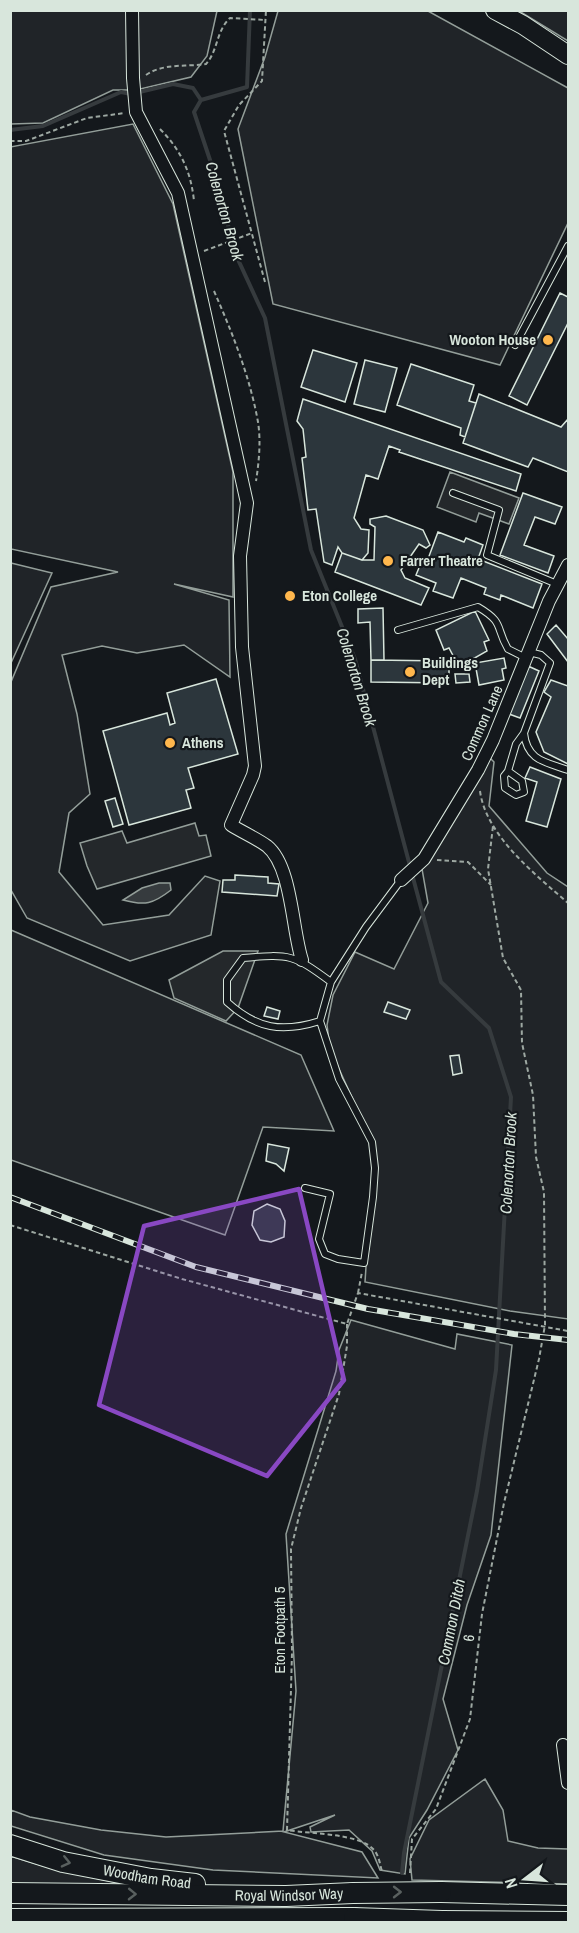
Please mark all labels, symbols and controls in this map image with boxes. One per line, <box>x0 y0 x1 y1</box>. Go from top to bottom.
water label: Colenorton Brook <box>200 159 250 264</box>
place label: Wooton House <box>449 329 536 350</box>
marker: Wooton House <box>541 333 555 347</box>
place label: Farrer Theatre <box>400 550 483 571</box>
marker: Farrer Theatre <box>381 554 395 568</box>
place label: Eton College <box>302 585 377 606</box>
marker: Eton College <box>283 589 297 603</box>
water label: Colenorton Brook <box>332 625 383 729</box>
place label: Buildings Dept <box>422 652 478 690</box>
marker: Buildings Dept <box>403 665 417 679</box>
street label: Common Lane <box>456 682 508 764</box>
place label: Athens <box>182 732 224 753</box>
marker: Athens <box>163 736 177 750</box>
water label: Colenorton Brook <box>494 1111 522 1215</box>
water label: Common Ditch <box>432 1577 470 1667</box>
street label: Eton Footpath 5 <box>269 1586 290 1673</box>
street label: 6 <box>458 1633 479 1643</box>
north arrow <box>495 1849 555 1909</box>
one-way arrow <box>61 1855 71 1868</box>
street label: Woodham Road <box>101 1859 192 1893</box>
text: N <box>499 1876 523 1891</box>
street label: Royal Windsor Way <box>235 1882 344 1906</box>
one-way arrow <box>393 1886 402 1899</box>
one-way arrow <box>127 1888 136 1900</box>

